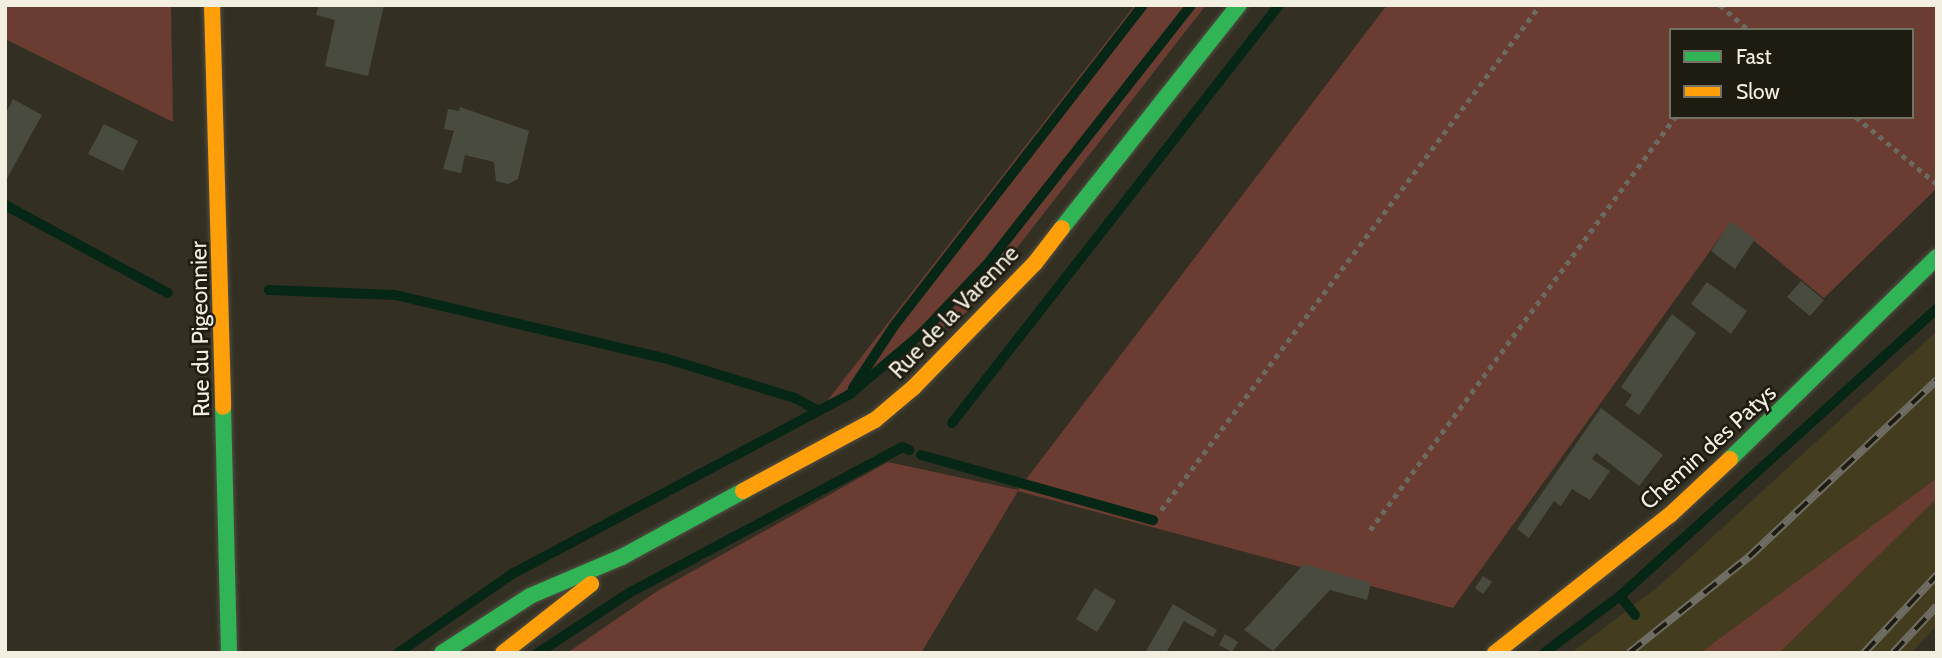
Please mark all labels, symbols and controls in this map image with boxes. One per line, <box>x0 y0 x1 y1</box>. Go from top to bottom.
legend <box>1669 28 1914 119</box>
text: Fast <box>1736 44 1772 69</box>
text: Slow <box>1736 79 1780 104</box>
street label: Rue de la Varenne <box>884 240 1024 384</box>
street label: Rue du Pigeonnier <box>185 241 215 417</box>
street label: Chemin des Patys <box>1634 379 1782 515</box>

